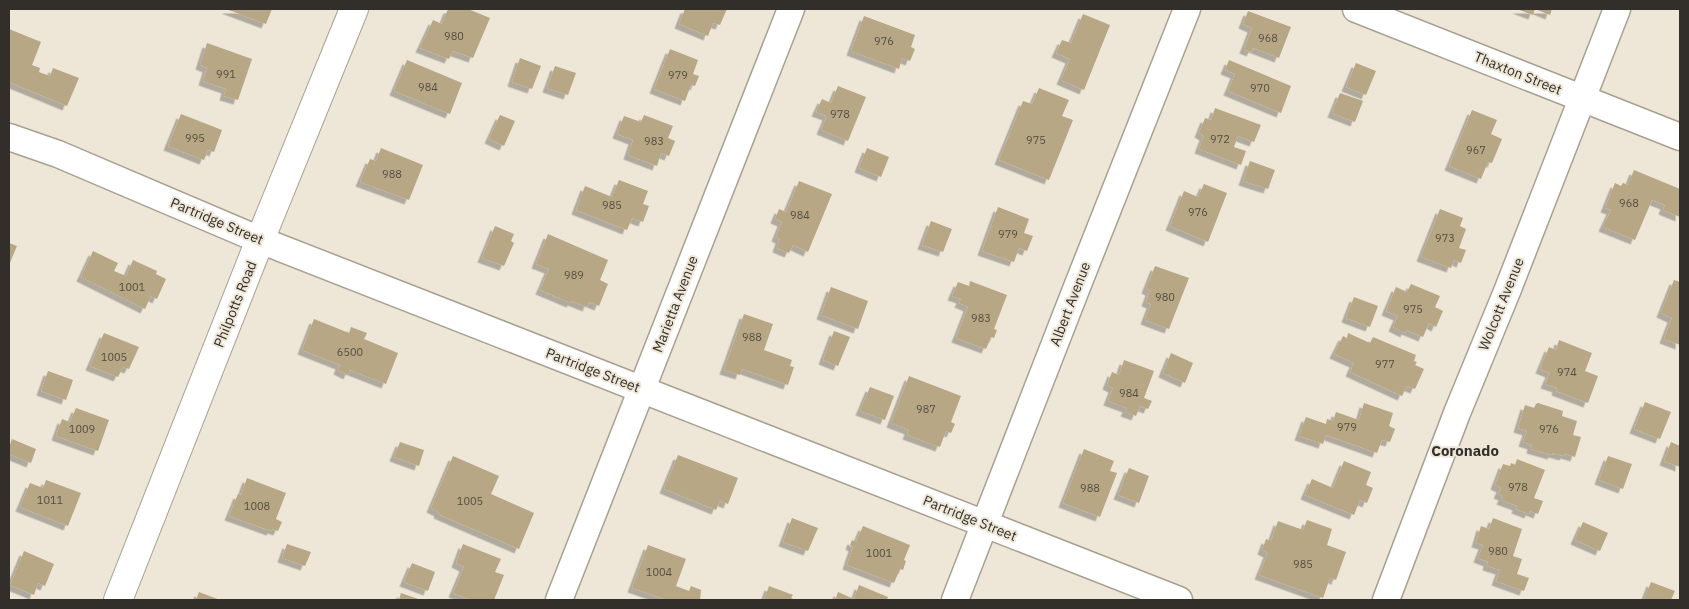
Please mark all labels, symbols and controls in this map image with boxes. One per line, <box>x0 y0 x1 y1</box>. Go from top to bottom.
house number: 980 <box>444 29 464 43</box>
house number: 968 <box>1258 31 1278 45</box>
house number: 976 <box>874 34 894 48</box>
street label: Thaxton Street <box>1472 47 1565 99</box>
house number: 991 <box>216 67 236 81</box>
house number: 979 <box>668 68 688 82</box>
house number: 984 <box>418 80 438 94</box>
house number: 970 <box>1250 81 1270 95</box>
house number: 978 <box>830 107 850 121</box>
house number: 995 <box>185 131 205 145</box>
house number: 972 <box>1210 132 1230 146</box>
house number: 975 <box>1026 133 1046 147</box>
house number: 983 <box>644 134 664 148</box>
house number: 967 <box>1466 143 1486 157</box>
house number: 988 <box>382 167 402 181</box>
street label: Partridge Street <box>168 193 266 249</box>
house number: 968 <box>1619 196 1639 210</box>
house number: 985 <box>602 198 622 212</box>
house number: 976 <box>1188 205 1208 219</box>
house number: 984 <box>790 208 810 222</box>
house number: 979 <box>998 227 1018 241</box>
house number: 973 <box>1435 231 1455 245</box>
street label: Marietta Avenue <box>648 253 702 355</box>
street label: Wolcott Avenue <box>1474 255 1528 353</box>
street label: Philpotts Road <box>209 258 261 350</box>
street label: Albert Avenue <box>1046 259 1094 349</box>
house number: 989 <box>564 268 584 282</box>
house number: 1001 <box>119 280 146 294</box>
house number: 980 <box>1155 290 1175 304</box>
house number: 975 <box>1403 302 1423 316</box>
house number: 983 <box>971 311 991 325</box>
house number: 988 <box>742 330 762 344</box>
street label: Partridge Street <box>543 344 643 396</box>
house number: 6500 <box>337 345 363 359</box>
house number: 1005 <box>101 350 127 364</box>
house number: 977 <box>1375 357 1395 371</box>
house number: 974 <box>1557 365 1577 379</box>
house number: 984 <box>1119 386 1139 400</box>
house number: 987 <box>916 402 936 416</box>
house number: 979 <box>1337 420 1357 434</box>
house number: 1009 <box>69 422 95 436</box>
house number: 976 <box>1539 422 1559 436</box>
district label: Coronado <box>1431 441 1499 460</box>
house number: 978 <box>1508 480 1528 494</box>
house number: 988 <box>1080 481 1100 495</box>
street label: Partridge Street <box>921 491 1020 545</box>
house number: 1011 <box>37 493 64 507</box>
house number: 1005 <box>457 494 483 508</box>
house number: 1008 <box>244 499 270 513</box>
house number: 980 <box>1488 544 1508 558</box>
house number: 1001 <box>866 546 893 560</box>
house number: 985 <box>1293 557 1313 571</box>
house number: 1004 <box>646 565 673 579</box>

